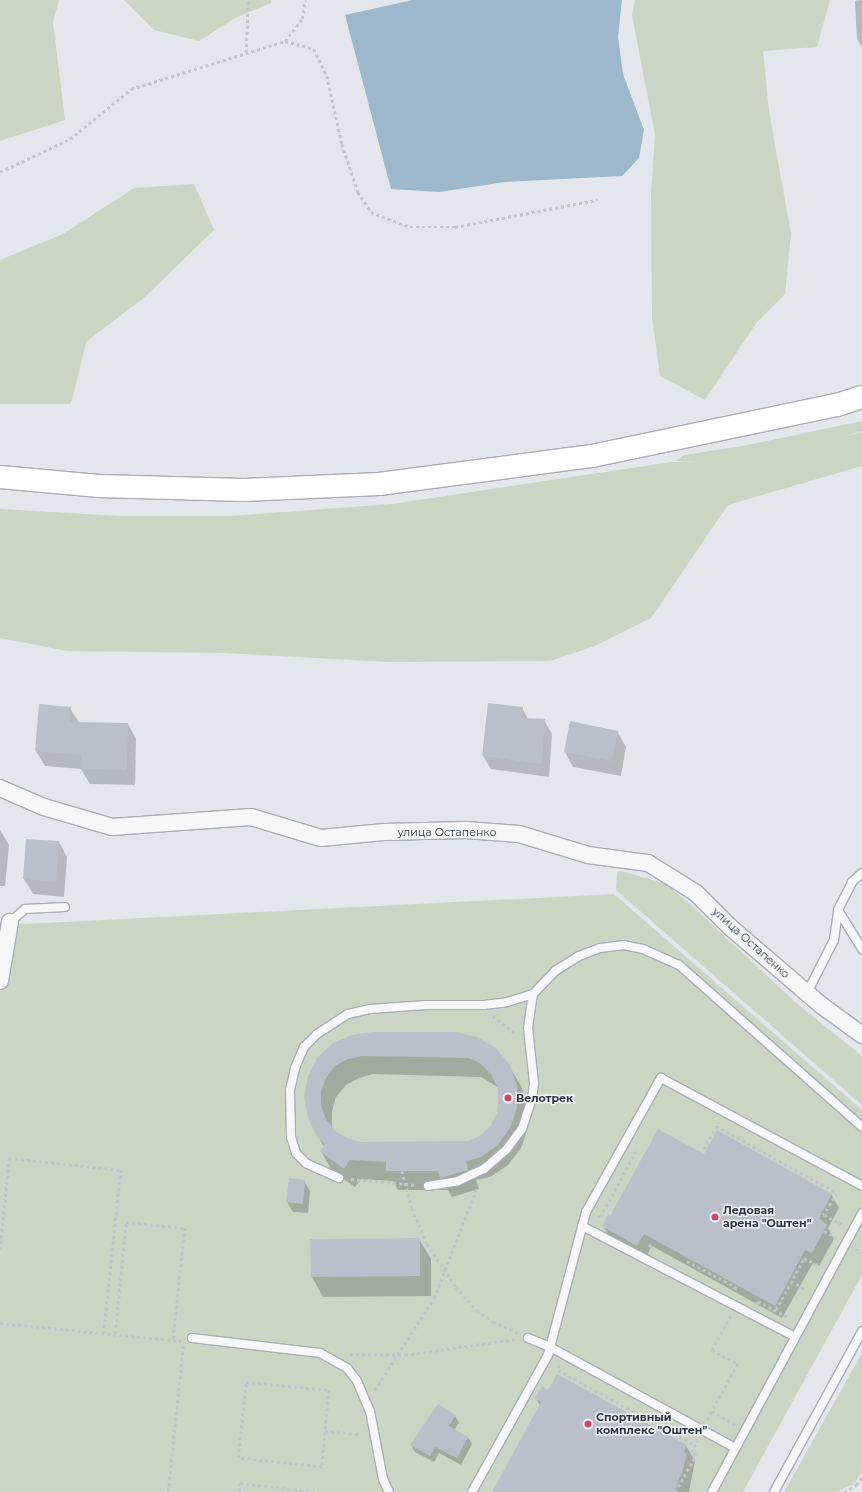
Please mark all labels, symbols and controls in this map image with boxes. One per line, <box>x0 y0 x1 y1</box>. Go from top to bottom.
street label: улица Остапенко <box>397 825 497 839</box>
street label: улица Остапенко <box>710 905 792 981</box>
place label: Велотрек <box>516 1091 573 1105</box>
marker: Велотрек <box>503 1093 513 1103</box>
place label: Ледовая арена "Оштен" <box>723 1204 811 1230</box>
marker: Ледовая арена "Оштен" <box>710 1212 720 1222</box>
place label: Спортивный комплекс "Оштен" <box>596 1411 707 1437</box>
marker: Спортивный комплекс "Оштен" <box>583 1419 593 1429</box>

